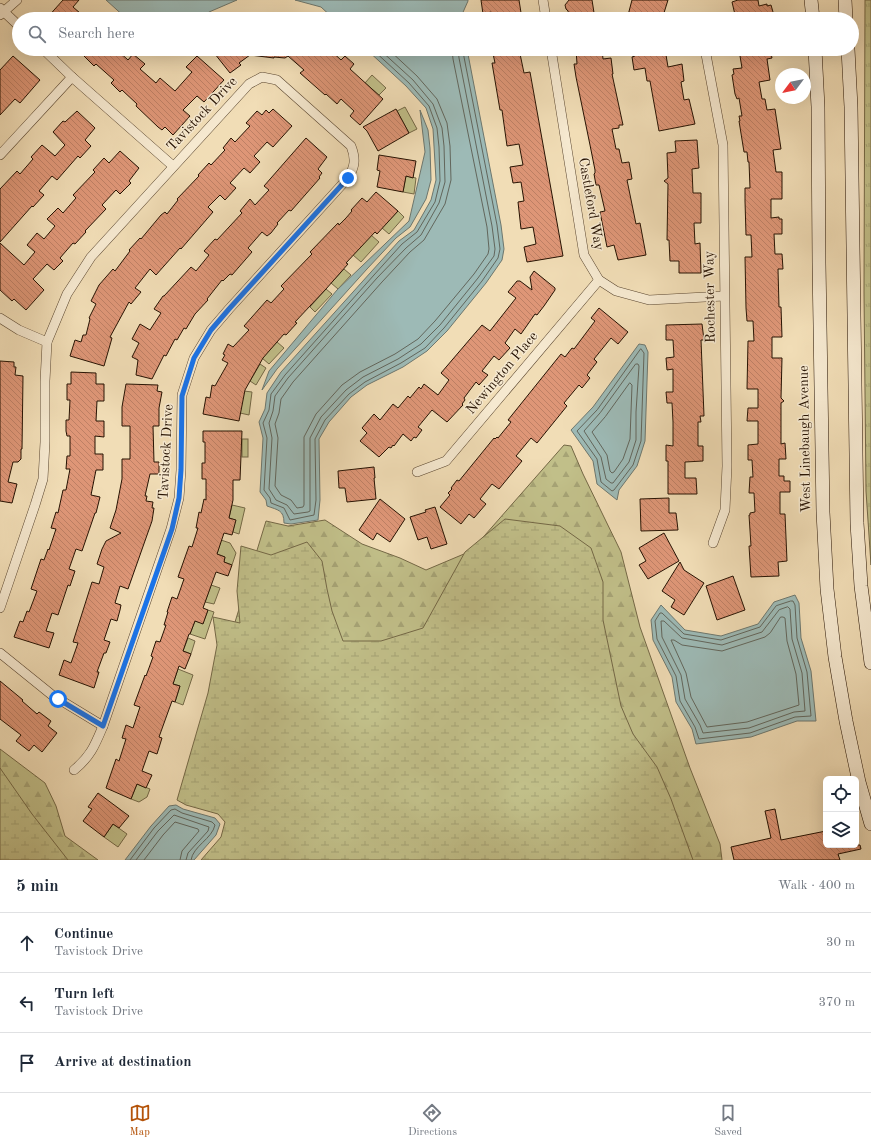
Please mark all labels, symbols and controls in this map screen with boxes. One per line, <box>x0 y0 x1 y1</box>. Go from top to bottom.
search box <box>12 12 859 56</box>
icon: search <box>26 23 48 45</box>
text: Search here <box>58 27 135 42</box>
north arrow <box>775 68 811 104</box>
street label: Tavistock Drive <box>164 74 240 154</box>
street label: Castleford Way <box>576 157 606 252</box>
route end <box>339 169 357 187</box>
street label: Rochester Way <box>702 250 718 343</box>
street label: Newington Place <box>464 329 540 417</box>
street label: West Linebaugh Avenue <box>797 365 813 513</box>
street label: Tavistock Drive <box>157 404 175 500</box>
route start <box>49 690 67 708</box>
map controls <box>823 776 859 848</box>
button: locate <box>823 776 859 812</box>
button: layers <box>823 812 859 848</box>
text: 5 min <box>16 878 59 895</box>
text: Walk · 400 m <box>778 879 855 892</box>
text: Continue <box>54 927 113 942</box>
icon: ahead <box>16 932 38 954</box>
text: 30 m <box>826 936 855 949</box>
text: Tavistock Drive <box>54 945 143 958</box>
text: Turn left <box>54 987 114 1002</box>
icon: left <box>16 992 38 1014</box>
text: 370 m <box>818 996 855 1009</box>
text: Tavistock Drive <box>54 1005 143 1018</box>
icon: arrive <box>16 1052 38 1074</box>
text: Arrive at destination <box>54 1055 192 1070</box>
tab: Map <box>129 1102 151 1140</box>
tab: Directions <box>408 1102 457 1140</box>
tab: Saved <box>714 1102 742 1140</box>

